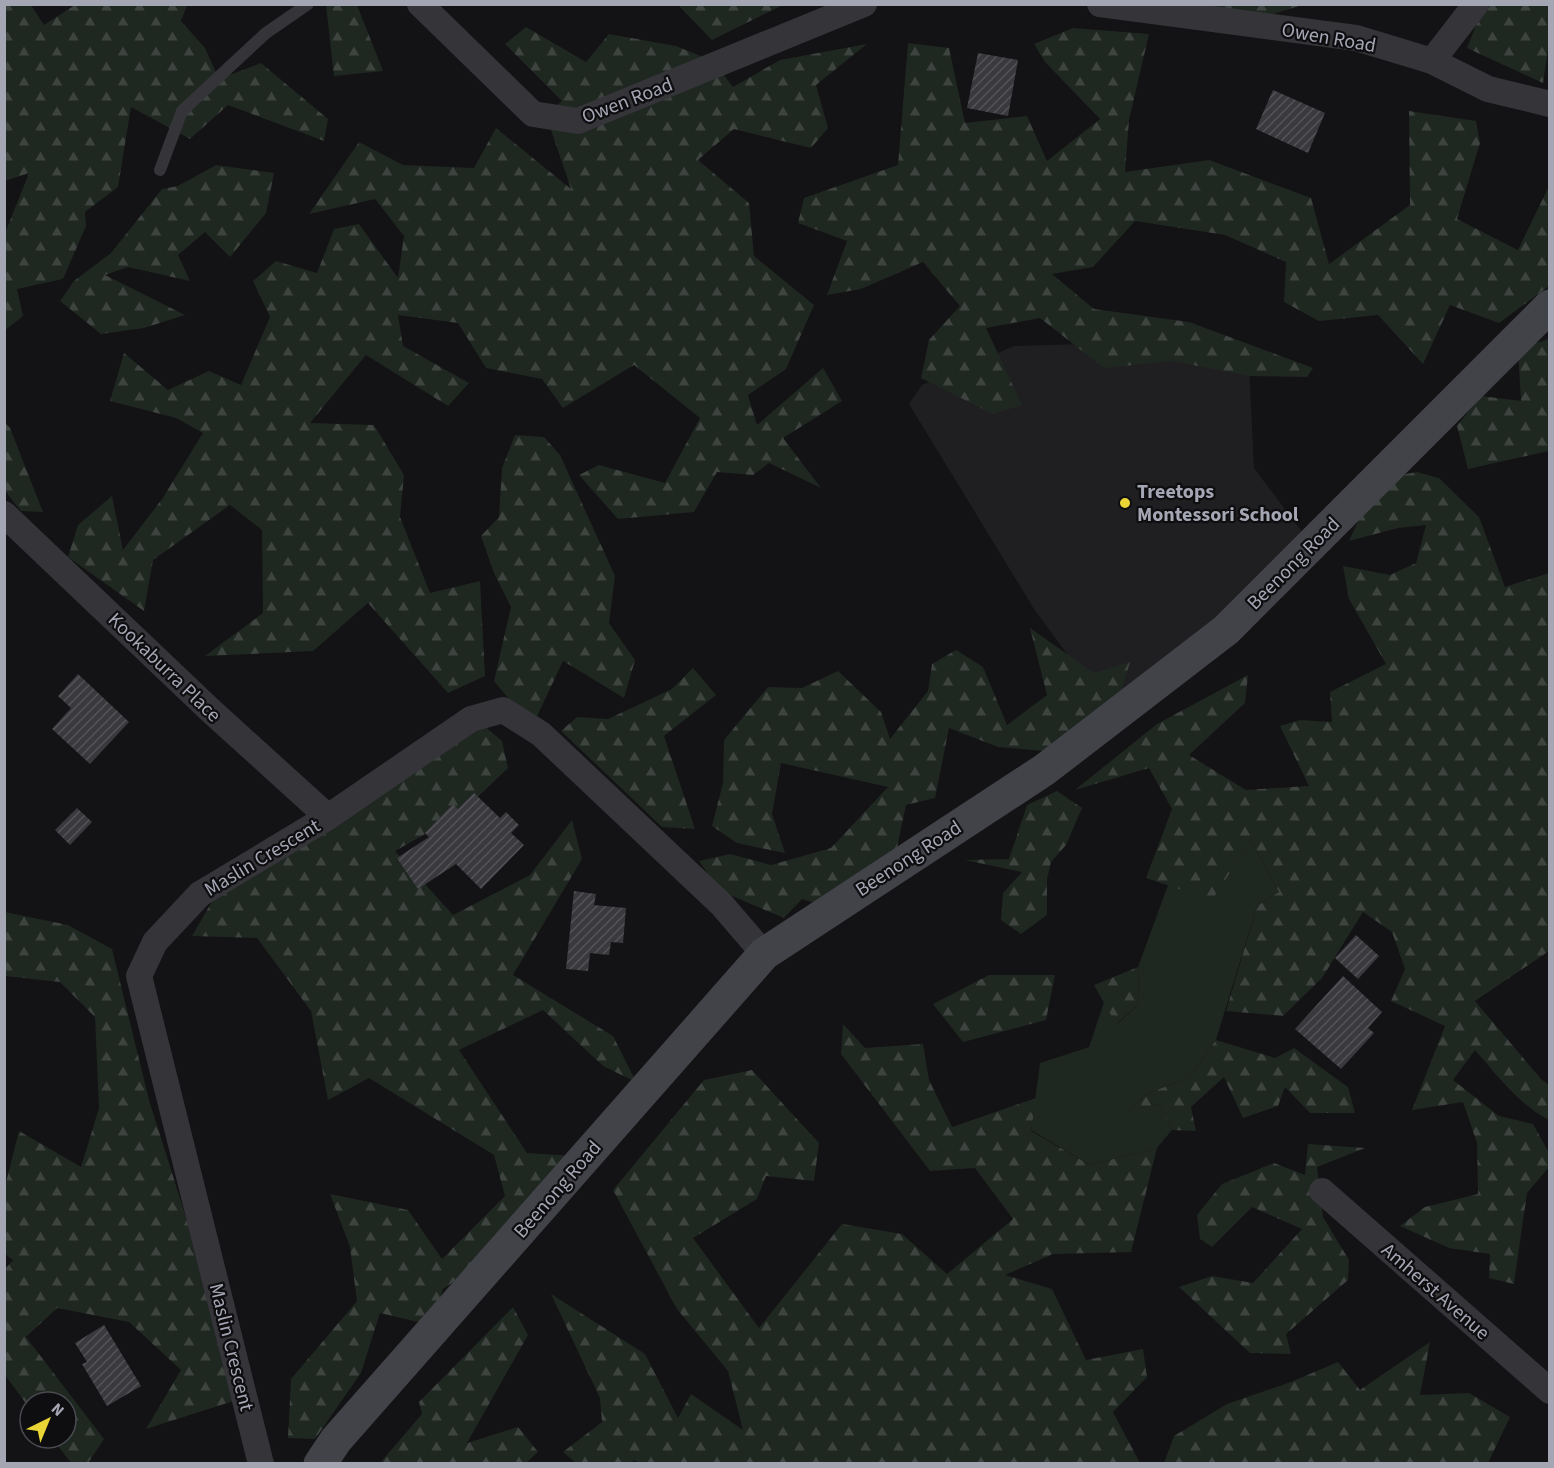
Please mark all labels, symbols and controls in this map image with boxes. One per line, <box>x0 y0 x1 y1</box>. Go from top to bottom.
street label: Owen Road <box>1279 16 1378 60</box>
street label: Owen Road <box>578 71 677 131</box>
place label: Treetops Montessori School <box>1137 478 1299 529</box>
marker: Treetops Montessori School <box>1118 496 1132 510</box>
street label: Beenong Road <box>1241 511 1347 617</box>
street label: Kookaburra Place <box>102 606 227 729</box>
street label: Maslin Crescent <box>199 812 326 904</box>
street label: Beenong Road <box>850 814 967 904</box>
street label: Beenong Road <box>507 1135 608 1245</box>
street label: Amherst Avenue <box>1375 1237 1496 1347</box>
street label: Maslin Crescent <box>202 1280 260 1414</box>
north arrow <box>18 1390 78 1450</box>
text: N <box>46 1398 69 1421</box>

